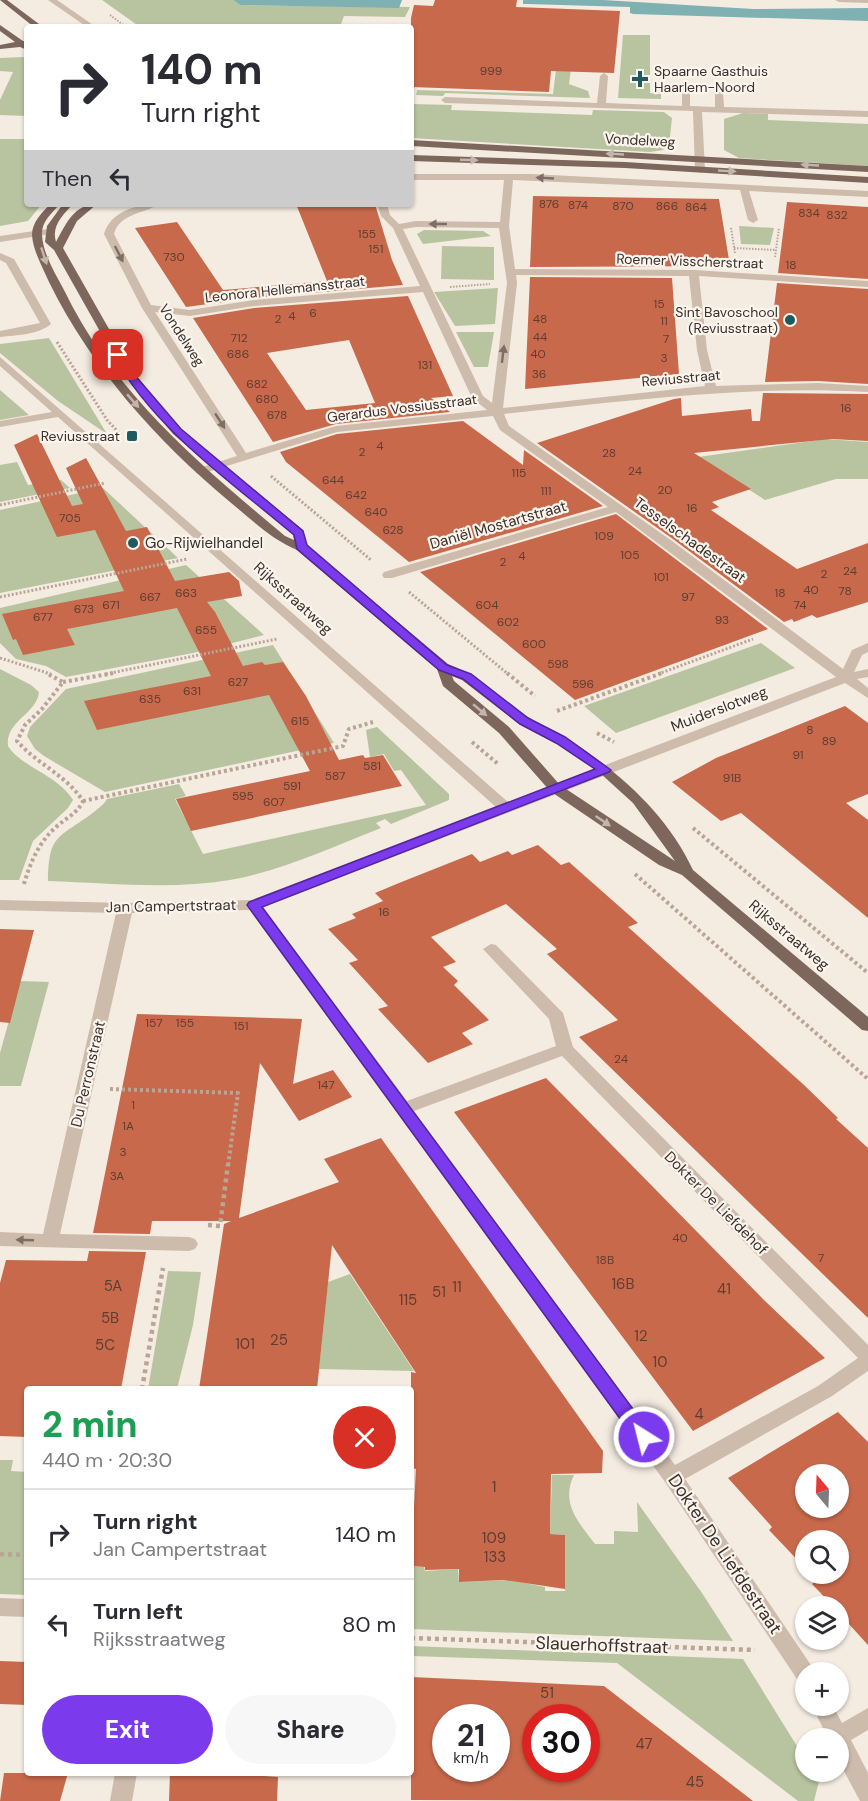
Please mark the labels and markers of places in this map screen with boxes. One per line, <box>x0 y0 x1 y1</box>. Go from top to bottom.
place label: Spaarne Gasthuis Haarlem-Noord <box>654 62 768 96</box>
marker: Spaarne Gasthuis Haarlem-Noord <box>631 70 649 88</box>
place label: Sint Bavoschool (Reviusstraat) <box>675 303 778 337</box>
marker: Sint Bavoschool (Reviusstraat) <box>783 313 797 327</box>
pin <box>92 329 143 380</box>
place label: Reviusstraat <box>41 427 120 445</box>
marker: Reviusstraat <box>125 429 139 443</box>
place label: Go-Rijwielhandel <box>145 533 263 553</box>
marker: Go-Rijwielhandel <box>126 536 140 550</box>

